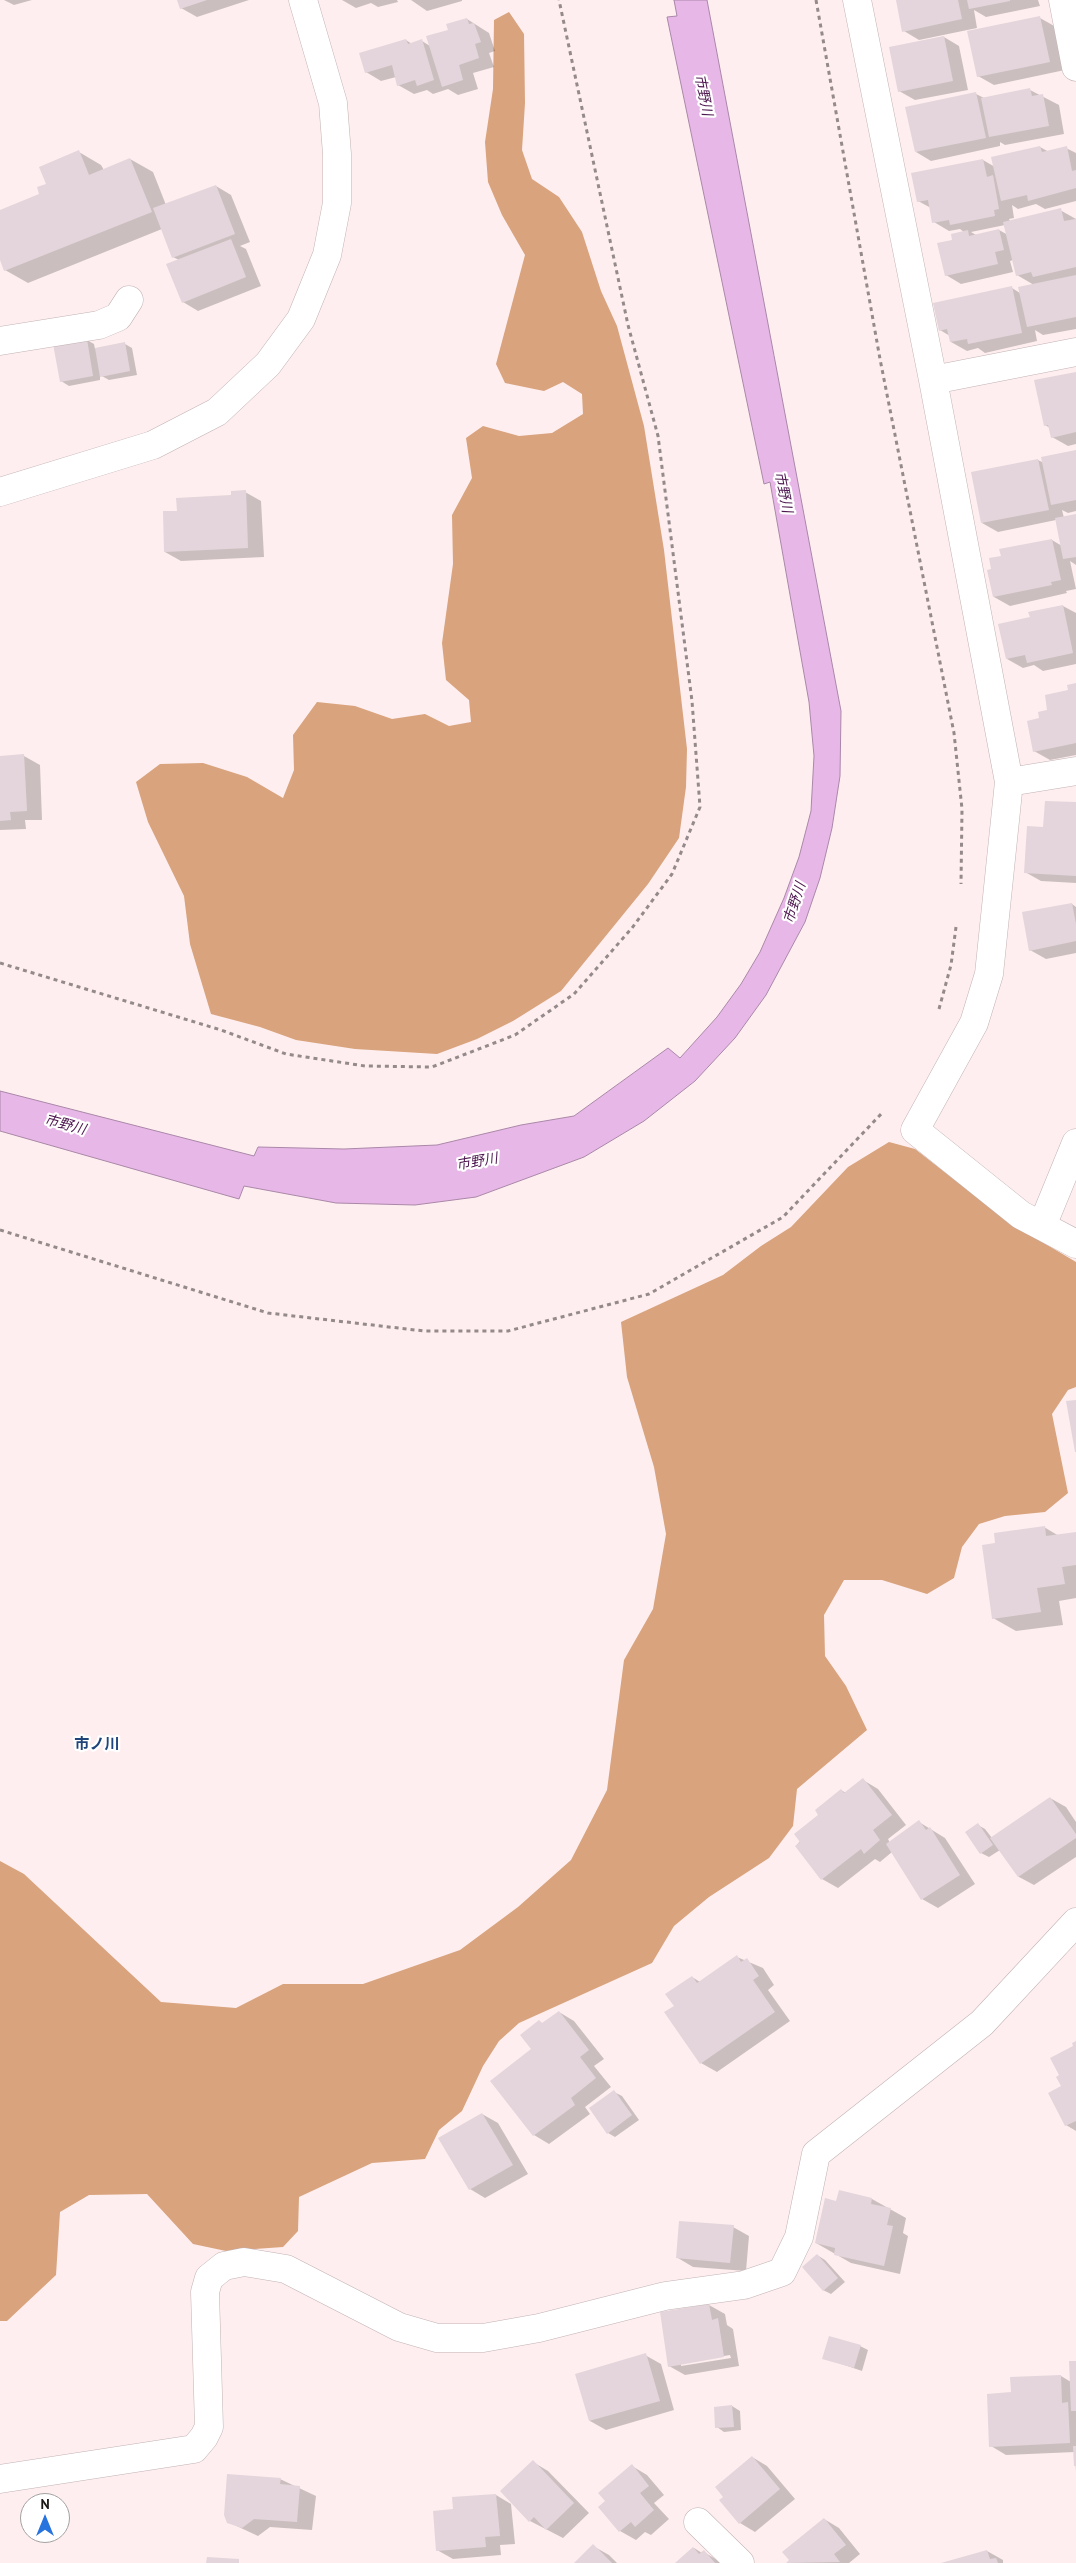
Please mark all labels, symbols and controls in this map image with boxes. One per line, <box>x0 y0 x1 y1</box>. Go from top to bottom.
water label: 市野川 <box>691 73 715 117</box>
water label: 市野川 <box>771 470 795 514</box>
water label: 市野川 <box>781 880 809 926</box>
water label: 市野川 <box>43 1111 87 1139</box>
water label: 市野川 <box>455 1150 499 1174</box>
district label: 市ノ川 <box>75 1736 119 1754</box>
north arrow <box>20 2493 70 2543</box>
text: N <box>40 2495 50 2513</box>

